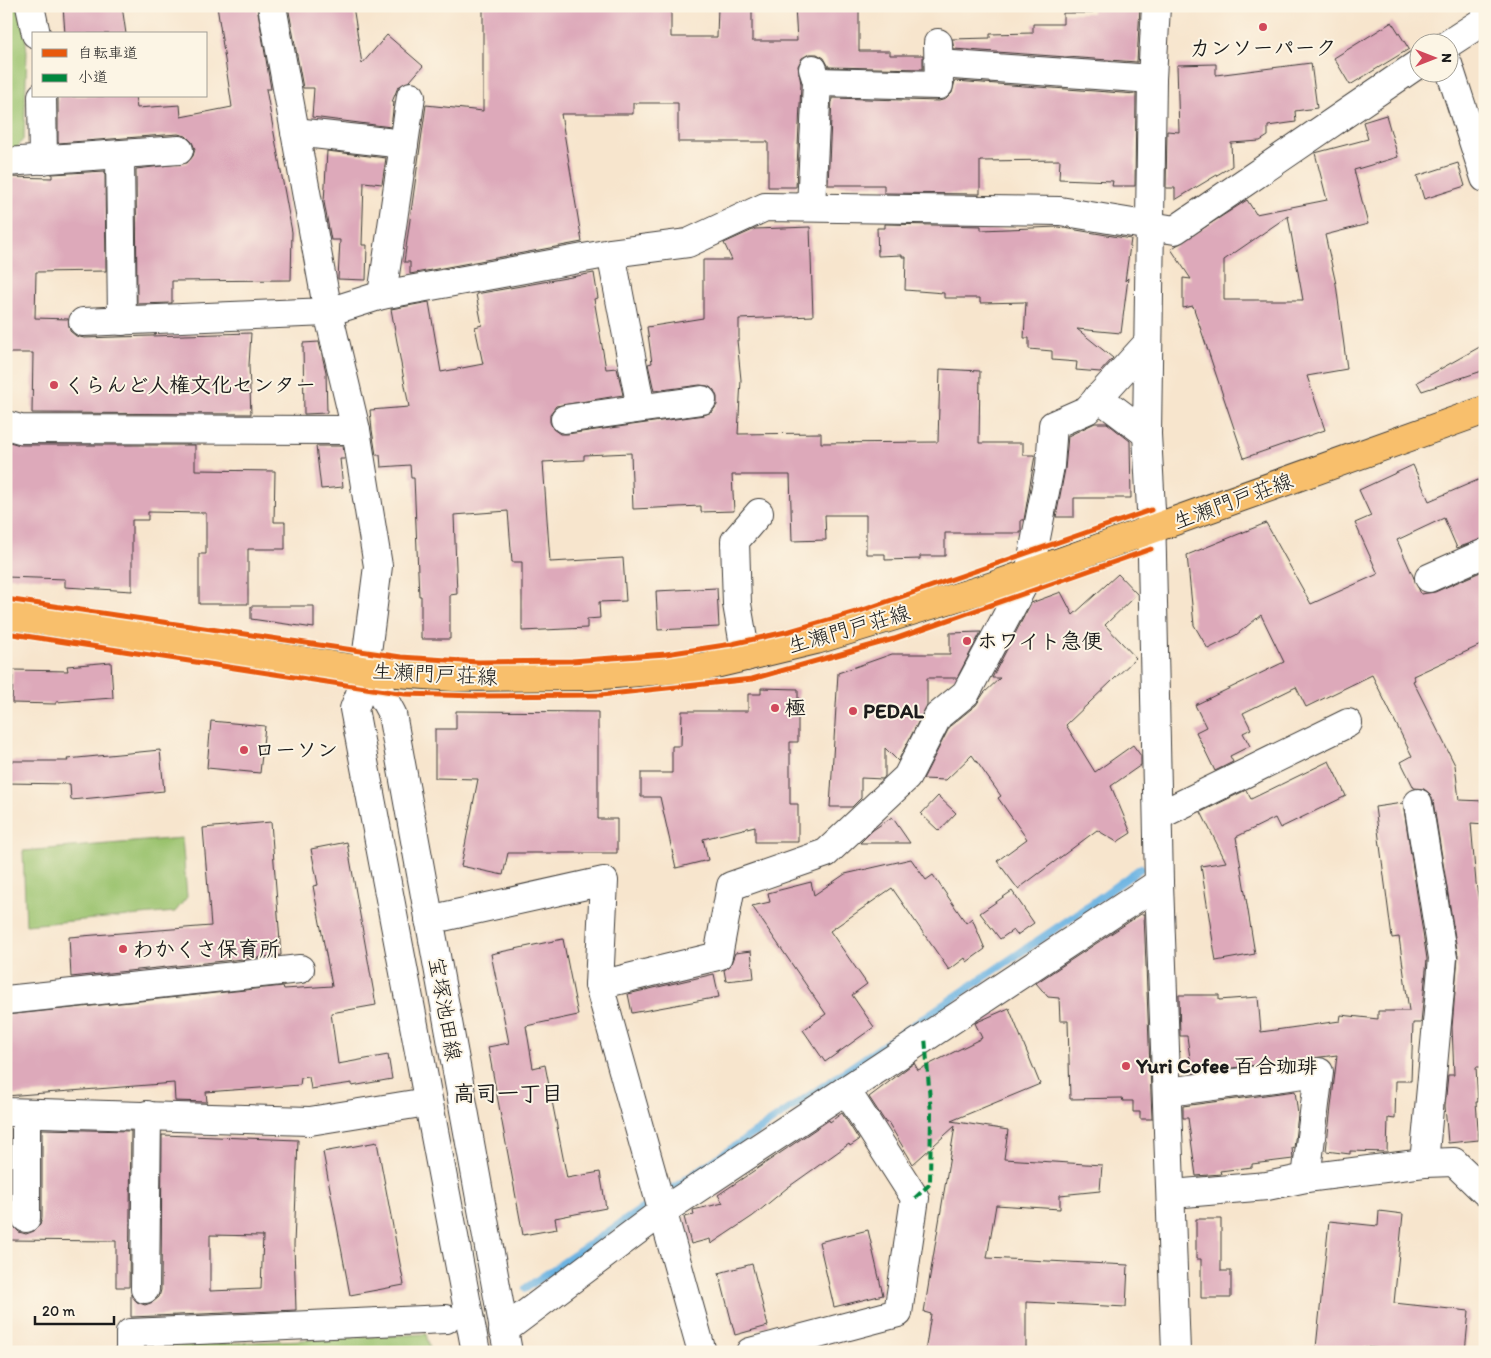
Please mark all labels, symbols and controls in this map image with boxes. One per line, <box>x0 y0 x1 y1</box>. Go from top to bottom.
marker: カンソーパーク <box>1257 21 1269 33</box>
legend <box>32 32 208 98</box>
north arrow <box>1408 32 1458 82</box>
place label: カンソーパーク <box>1190 35 1337 60</box>
text: 自転車道 <box>78 44 138 62</box>
text: N <box>1438 53 1455 63</box>
text: 小道 <box>78 68 108 86</box>
place label: くらんど人権文化センター <box>64 372 316 397</box>
marker: くらんど人権文化センター <box>48 379 60 391</box>
street label: 生瀬門戸荘線 <box>1169 467 1296 534</box>
street label: 生瀬門戸荘線 <box>785 599 913 658</box>
place label: ホワイト急便 <box>977 628 1103 653</box>
marker: ホワイト急便 <box>961 635 973 647</box>
street label: 生瀬門戸荘線 <box>371 658 499 689</box>
place label: 極 <box>785 695 806 720</box>
place label: PEDAL <box>863 698 924 723</box>
marker: 極 <box>769 702 781 714</box>
marker: PEDAL <box>847 705 859 717</box>
place label: ローソン <box>254 737 338 762</box>
marker: ローソン <box>238 744 250 756</box>
place label: わかくさ保育所 <box>133 936 280 961</box>
marker: わかくさ保育所 <box>117 943 129 955</box>
street label: 宝塚池田線 <box>424 955 467 1063</box>
place label: Yuri Cofee 百合珈琲 <box>1135 1053 1318 1078</box>
marker: Yuri Cofee 百合珈琲 <box>1120 1060 1132 1072</box>
district label: 高司一丁目 <box>453 1080 563 1107</box>
scale bar <box>35 1293 114 1325</box>
text: 20 m <box>42 1302 76 1320</box>

